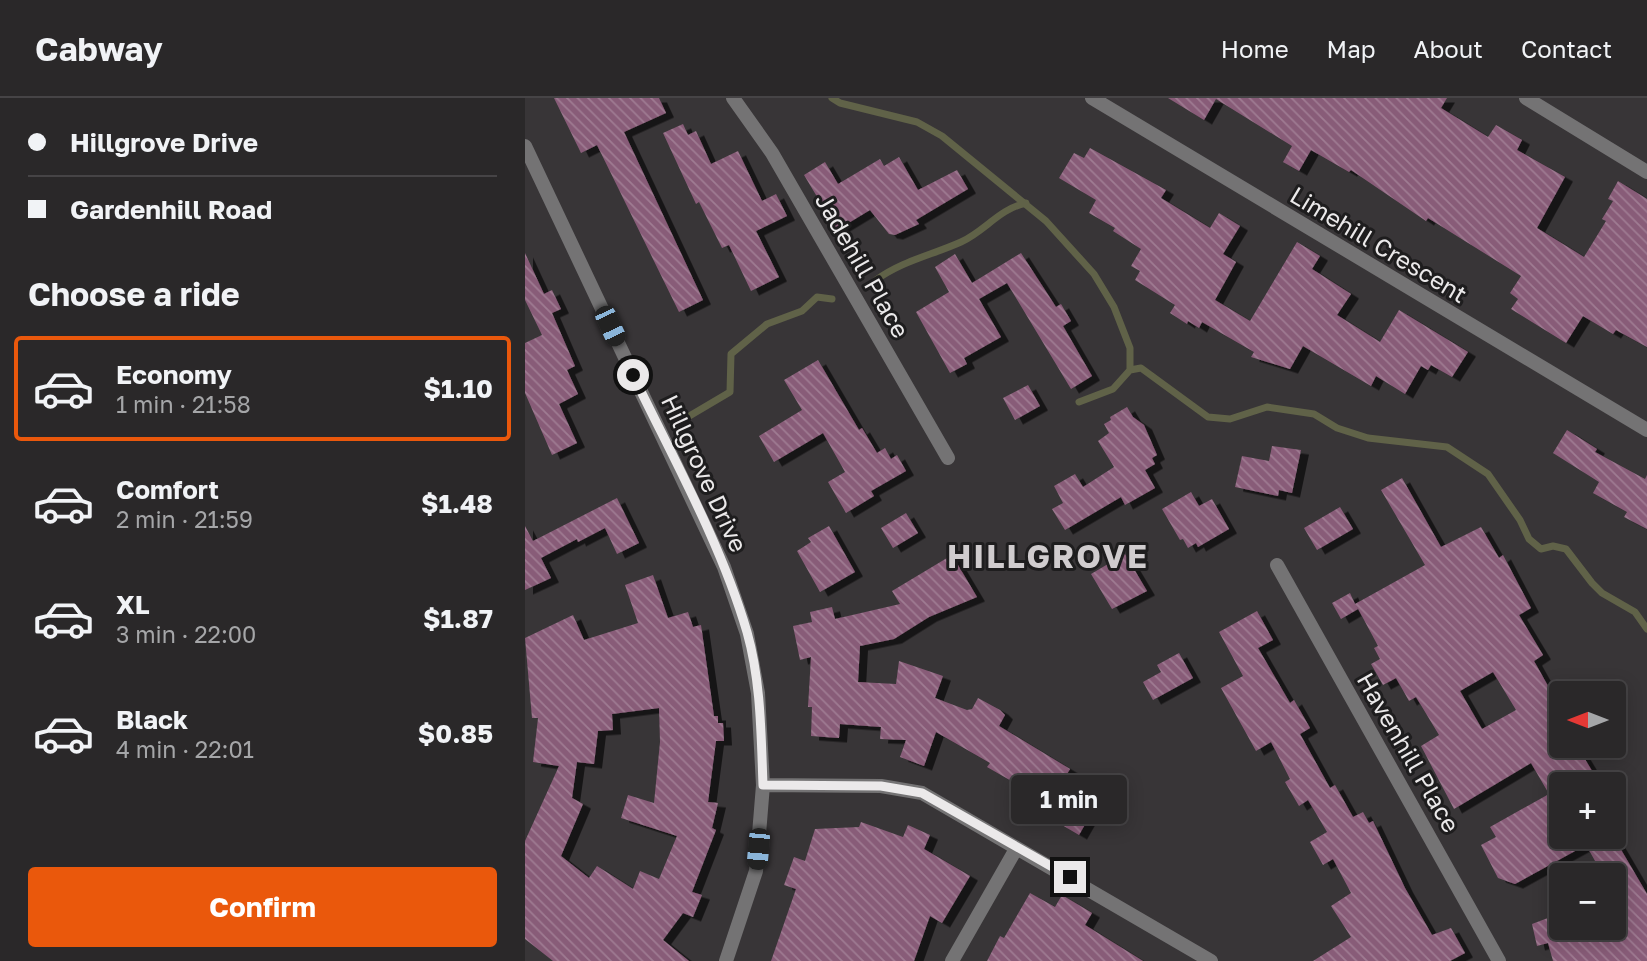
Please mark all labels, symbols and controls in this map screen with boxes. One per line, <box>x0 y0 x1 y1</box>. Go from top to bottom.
text: Cabway <box>35 29 163 68</box>
text: Home <box>1221 34 1289 63</box>
text: Map <box>1327 34 1376 63</box>
text: About <box>1414 34 1483 63</box>
text: Contact <box>1521 34 1612 63</box>
text: Hillgrove Drive <box>70 127 258 158</box>
street label: Limehill Crescent <box>1285 180 1473 308</box>
street label: Jadehill Place <box>810 188 916 342</box>
text: Gardenhill Road <box>70 194 272 225</box>
text: Choose a ride <box>28 275 240 313</box>
car <box>592 303 629 349</box>
icon: car <box>32 357 95 420</box>
text: Economy <box>116 359 232 390</box>
route start <box>617 359 649 391</box>
text: $1.10 <box>424 373 493 404</box>
text: 1 min · 21:58 <box>116 390 251 418</box>
street label: Hillgrove Drive <box>656 390 754 556</box>
icon: car <box>32 472 95 535</box>
text: Comfort <box>116 474 219 505</box>
text: $1.48 <box>421 488 493 519</box>
text: 2 min · 21:59 <box>116 505 253 533</box>
district label: HILLGROVE <box>947 537 1149 575</box>
icon: car <box>32 587 95 650</box>
text: XL <box>116 589 150 620</box>
text: $1.87 <box>423 603 493 634</box>
text: 3 min · 22:00 <box>116 620 256 648</box>
street label: Havenhill Place <box>1352 667 1466 837</box>
north arrow <box>1549 681 1626 758</box>
map controls <box>1549 681 1626 940</box>
icon: car <box>32 702 95 765</box>
text: Black <box>116 704 188 735</box>
text: $0.85 <box>418 718 493 749</box>
text: 4 min · 22:01 <box>116 735 254 763</box>
button: + <box>1549 772 1626 849</box>
callout: 1 min <box>1012 776 1128 824</box>
text: 1 min <box>1040 785 1098 813</box>
car <box>746 827 771 871</box>
route end <box>1054 861 1086 893</box>
button: − <box>1549 863 1626 940</box>
button: Confirm <box>28 867 497 947</box>

